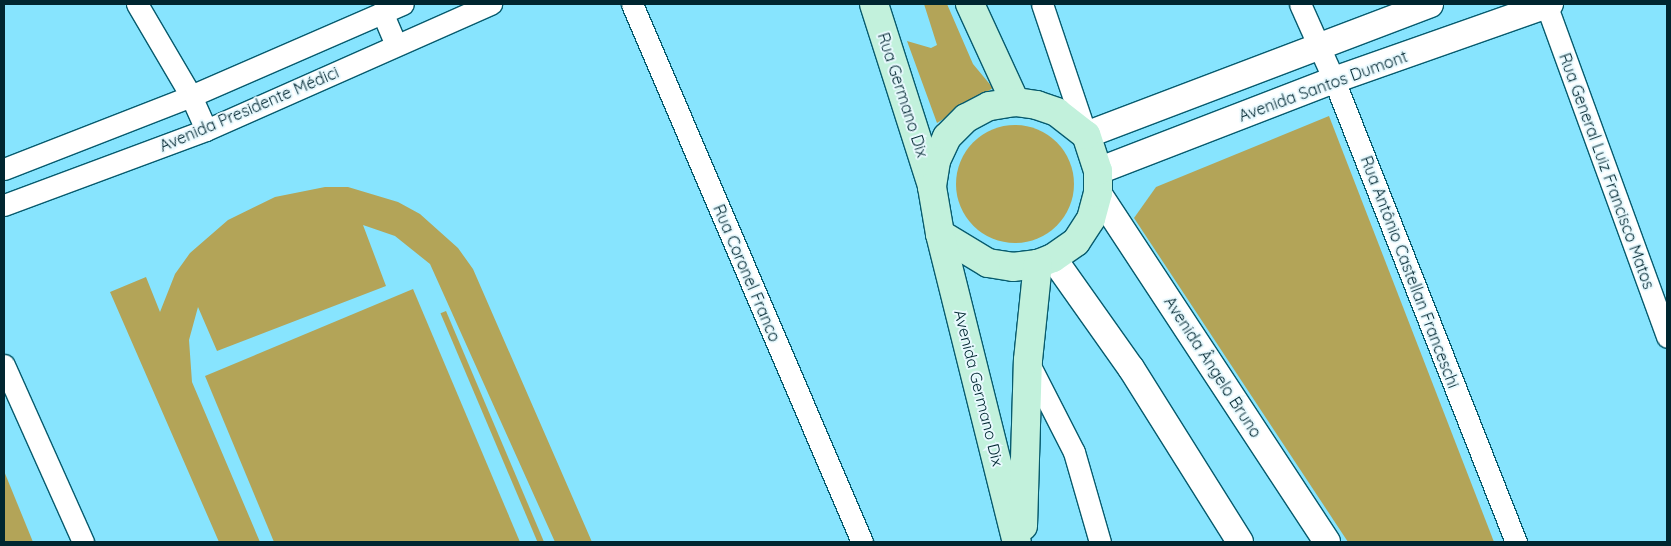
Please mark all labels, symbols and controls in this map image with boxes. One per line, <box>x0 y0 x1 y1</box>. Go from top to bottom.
street label: Rua Germano Dix <box>874 30 932 160</box>
street label: Avenida Santos Dumont <box>1236 47 1410 125</box>
street label: Rua General Luiz Francisco Matos <box>1555 50 1659 292</box>
street label: Avenida Presidente Médici <box>156 62 342 156</box>
street label: Rua Antônio Castellan Franceschi <box>1357 153 1463 391</box>
street label: Rua Coronel Franco <box>709 201 785 345</box>
street label: Avenida Ângelo Bruno <box>1160 293 1266 441</box>
street label: Avenida Germano Dix <box>950 308 1008 468</box>

